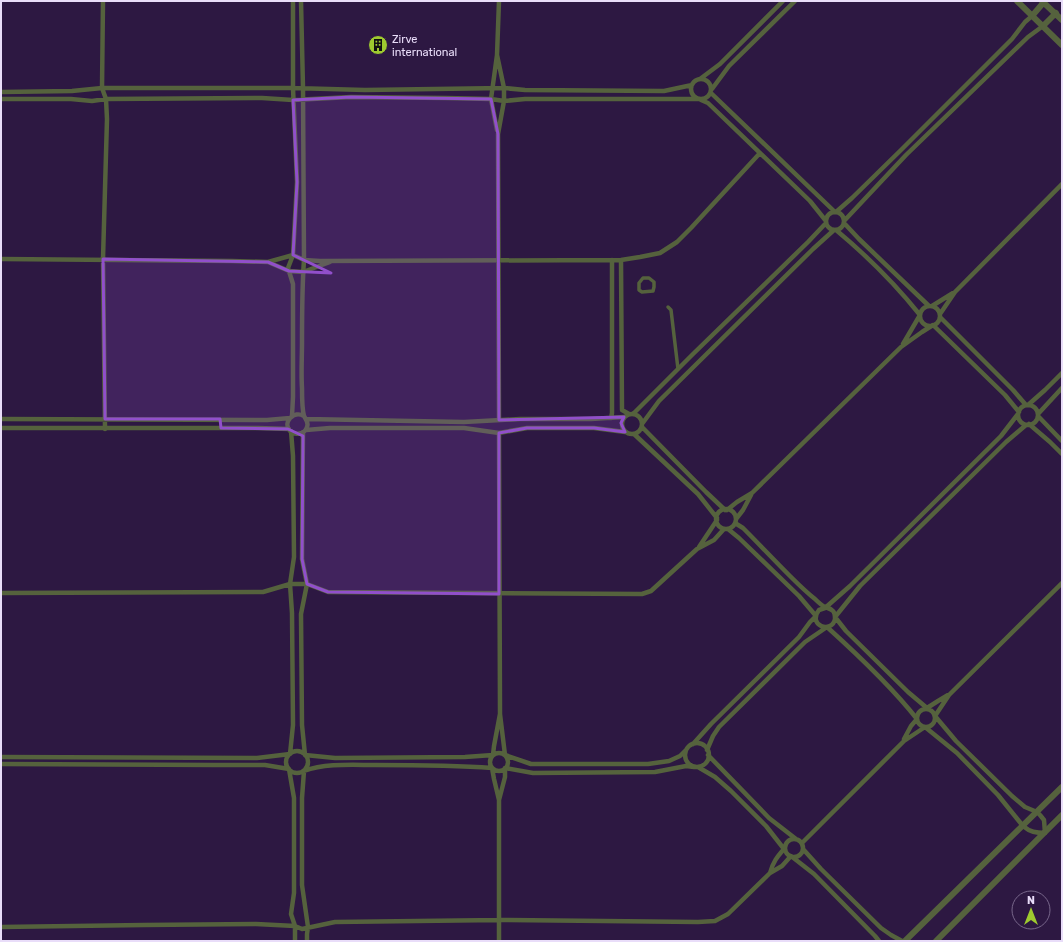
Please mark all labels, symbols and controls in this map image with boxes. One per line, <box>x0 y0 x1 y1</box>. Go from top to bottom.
place label: Zirve international <box>392 33 457 59</box>
building icon: Zirve international <box>367 34 389 56</box>
north arrow <box>1011 890 1051 930</box>
text: N <box>1027 894 1035 907</box>

